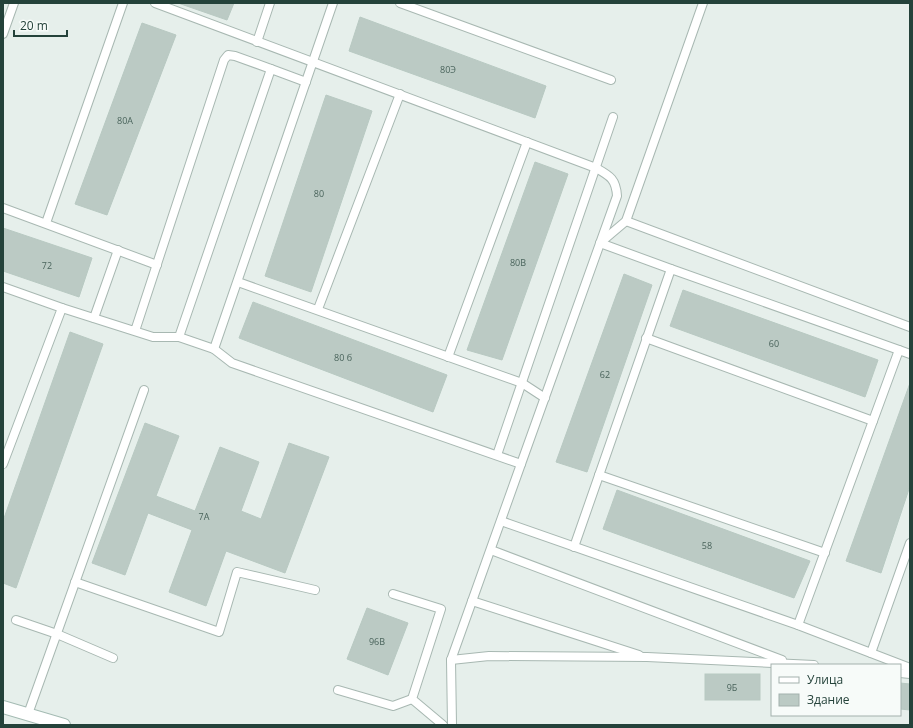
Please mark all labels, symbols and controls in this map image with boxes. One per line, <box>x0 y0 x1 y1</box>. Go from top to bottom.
scale bar <box>14 12 67 38</box>
text: 20 m <box>20 17 48 34</box>
house number: 80Э <box>440 63 456 76</box>
house number: 80А <box>117 114 133 127</box>
house number: 80 <box>314 187 324 200</box>
house number: 80В <box>510 256 526 269</box>
house number: 72 <box>42 259 52 272</box>
house number: 60 <box>769 337 779 350</box>
house number: 80 б <box>334 351 352 364</box>
house number: 62 <box>600 368 610 381</box>
house number: 7А <box>199 510 210 523</box>
house number: 58 <box>702 539 712 552</box>
house number: 96В <box>369 635 385 648</box>
legend <box>771 664 901 716</box>
text: Улица <box>807 671 843 688</box>
house number: 9Б <box>727 681 738 694</box>
text: Здание <box>807 691 850 708</box>

